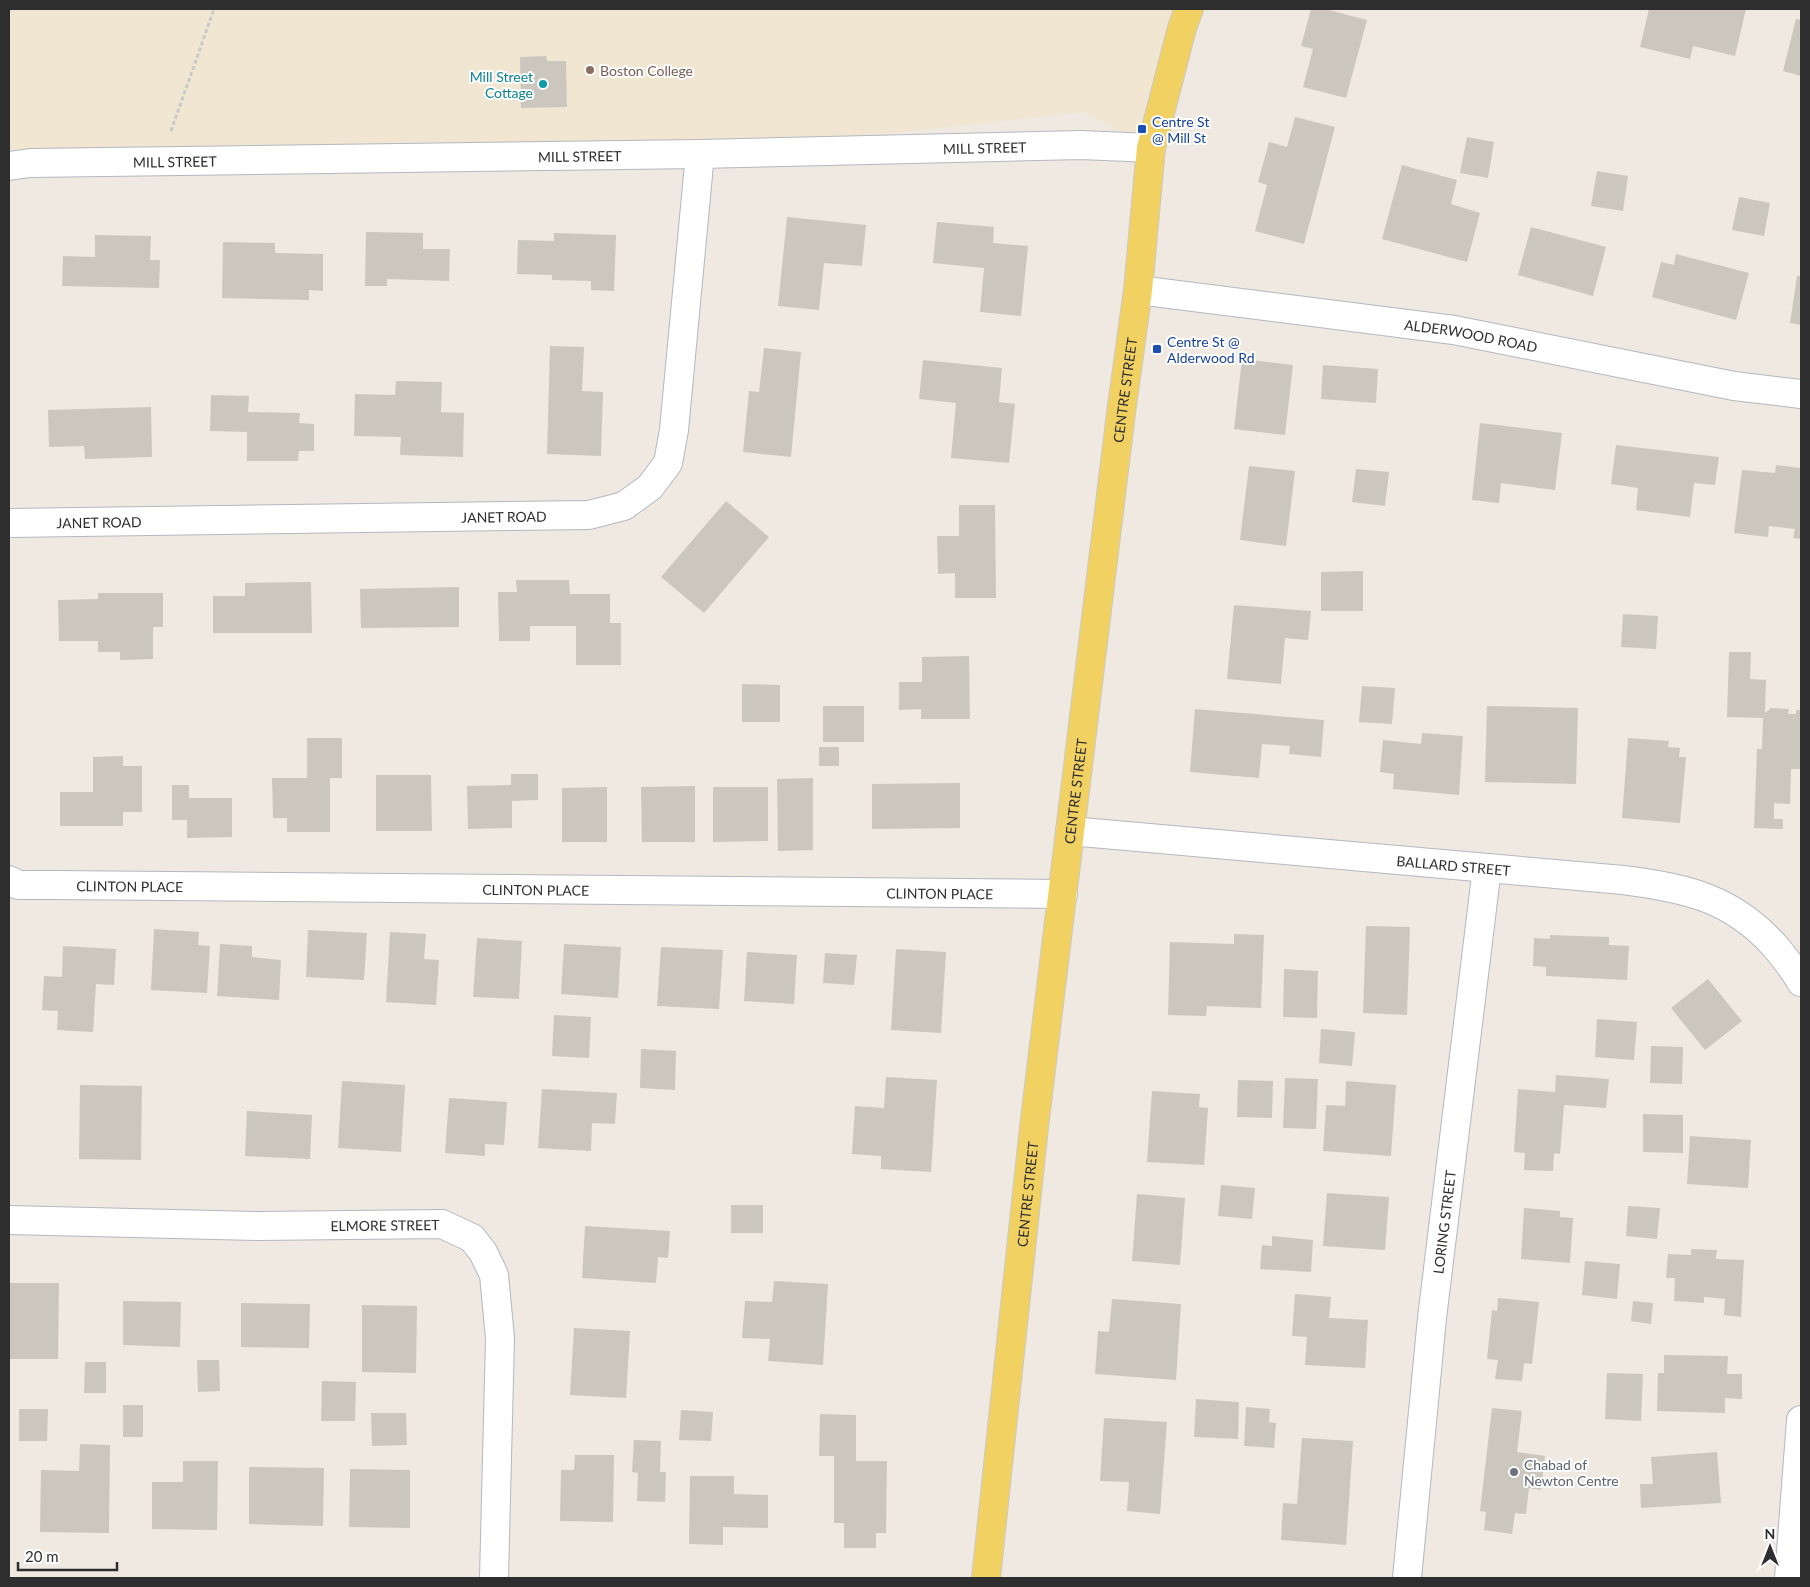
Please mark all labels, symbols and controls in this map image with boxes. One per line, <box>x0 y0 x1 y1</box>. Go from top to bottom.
place label: Boston College <box>600 62 693 79</box>
marker: Boston College <box>584 64 596 76</box>
place label: Mill Street Cottage <box>470 68 533 101</box>
marker: Mill Street Cottage <box>537 78 549 90</box>
place label: Centre St @ Mill St <box>1152 113 1209 146</box>
marker: Centre St @ Mill St <box>1136 123 1148 135</box>
street label: MILL STREET <box>943 138 1027 157</box>
street label: MILL STREET <box>538 147 622 165</box>
street label: MILL STREET <box>133 152 217 170</box>
street label: ALDERWOOD ROAD <box>1403 315 1539 355</box>
place label: Centre St @ Alderwood Rd <box>1167 333 1255 366</box>
street label: CENTRE STREET <box>1109 336 1140 444</box>
marker: Centre St @ Alderwood Rd <box>1151 343 1163 355</box>
street label: JANET ROAD <box>461 507 547 525</box>
street label: JANET ROAD <box>56 513 142 531</box>
street label: CENTRE STREET <box>1060 737 1090 845</box>
street label: BALLARD STREET <box>1396 851 1512 879</box>
street label: CLINTON PLACE <box>76 877 183 895</box>
street label: CLINTON PLACE <box>482 880 589 898</box>
street label: CLINTON PLACE <box>886 884 993 902</box>
street label: CENTRE STREET <box>1013 1140 1041 1248</box>
street label: LORING STREET <box>1429 1168 1459 1275</box>
street label: ELMORE STREET <box>330 1216 440 1234</box>
place label: Chabad of Newton Centre <box>1524 1456 1619 1489</box>
marker: Chabad of Newton Centre <box>1508 1466 1520 1478</box>
north arrow <box>1745 1522 1795 1572</box>
text: N <box>1765 1525 1775 1542</box>
scale bar <box>18 1540 116 1572</box>
text: 20 m <box>25 1547 59 1565</box>

